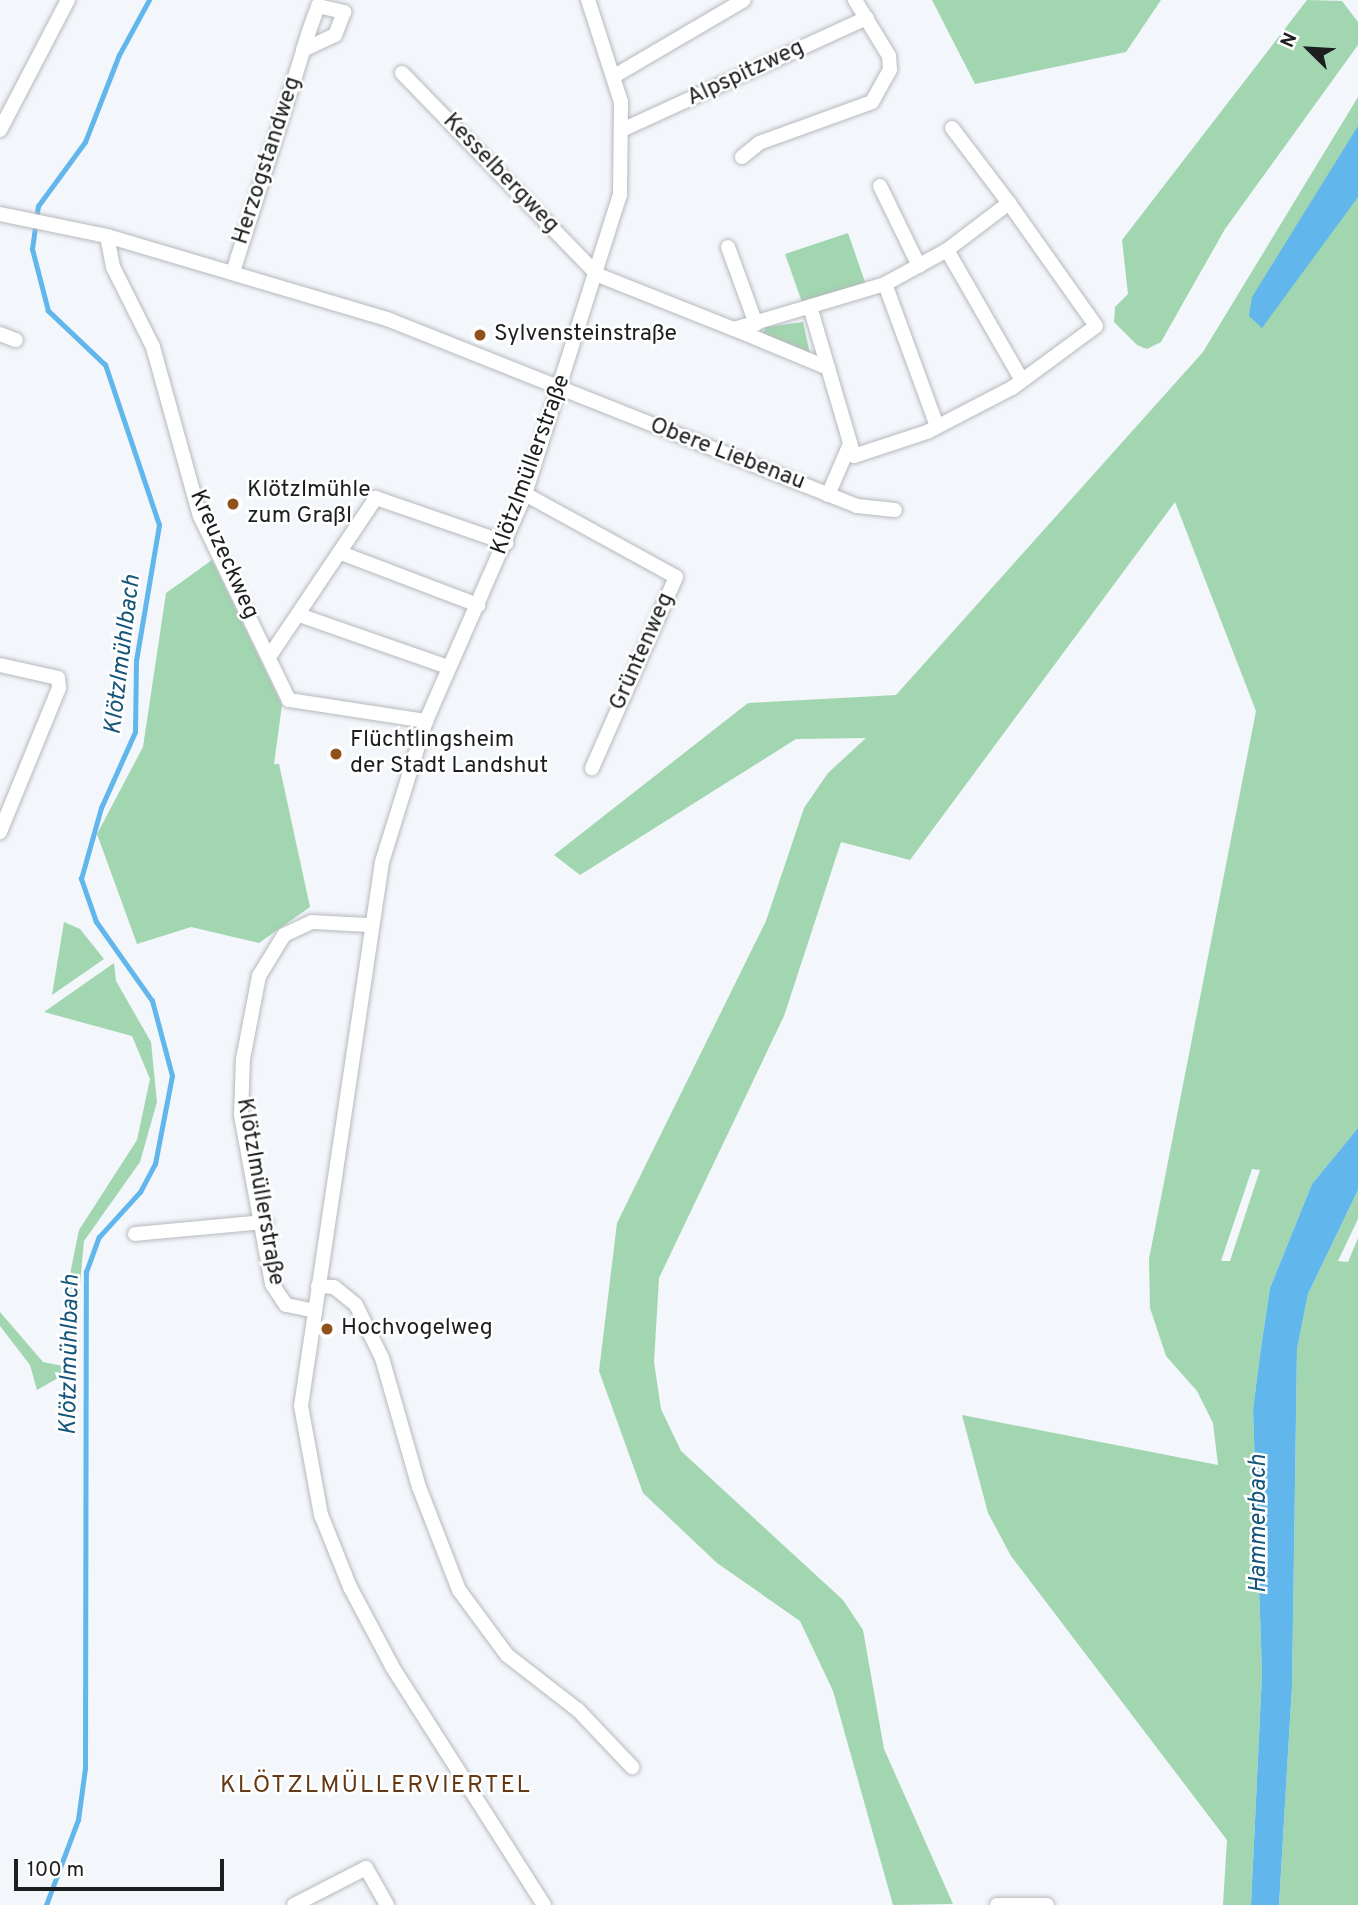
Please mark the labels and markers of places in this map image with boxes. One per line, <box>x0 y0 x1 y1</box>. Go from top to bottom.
place label: Sylvensteinstraße <box>494 321 677 349</box>
marker: Sylvensteinstraße <box>472 327 488 343</box>
place label: Klötzlmühle zum Graßl <box>247 477 371 531</box>
marker: Klötzlmühle zum Graßl <box>225 496 241 512</box>
place label: Flüchtlingsheim der Stadt Landshut <box>350 727 548 781</box>
marker: Flüchtlingsheim der Stadt Landshut <box>328 746 344 762</box>
place label: Hochvogelweg <box>341 1315 493 1343</box>
marker: Hochvogelweg <box>319 1321 335 1337</box>

